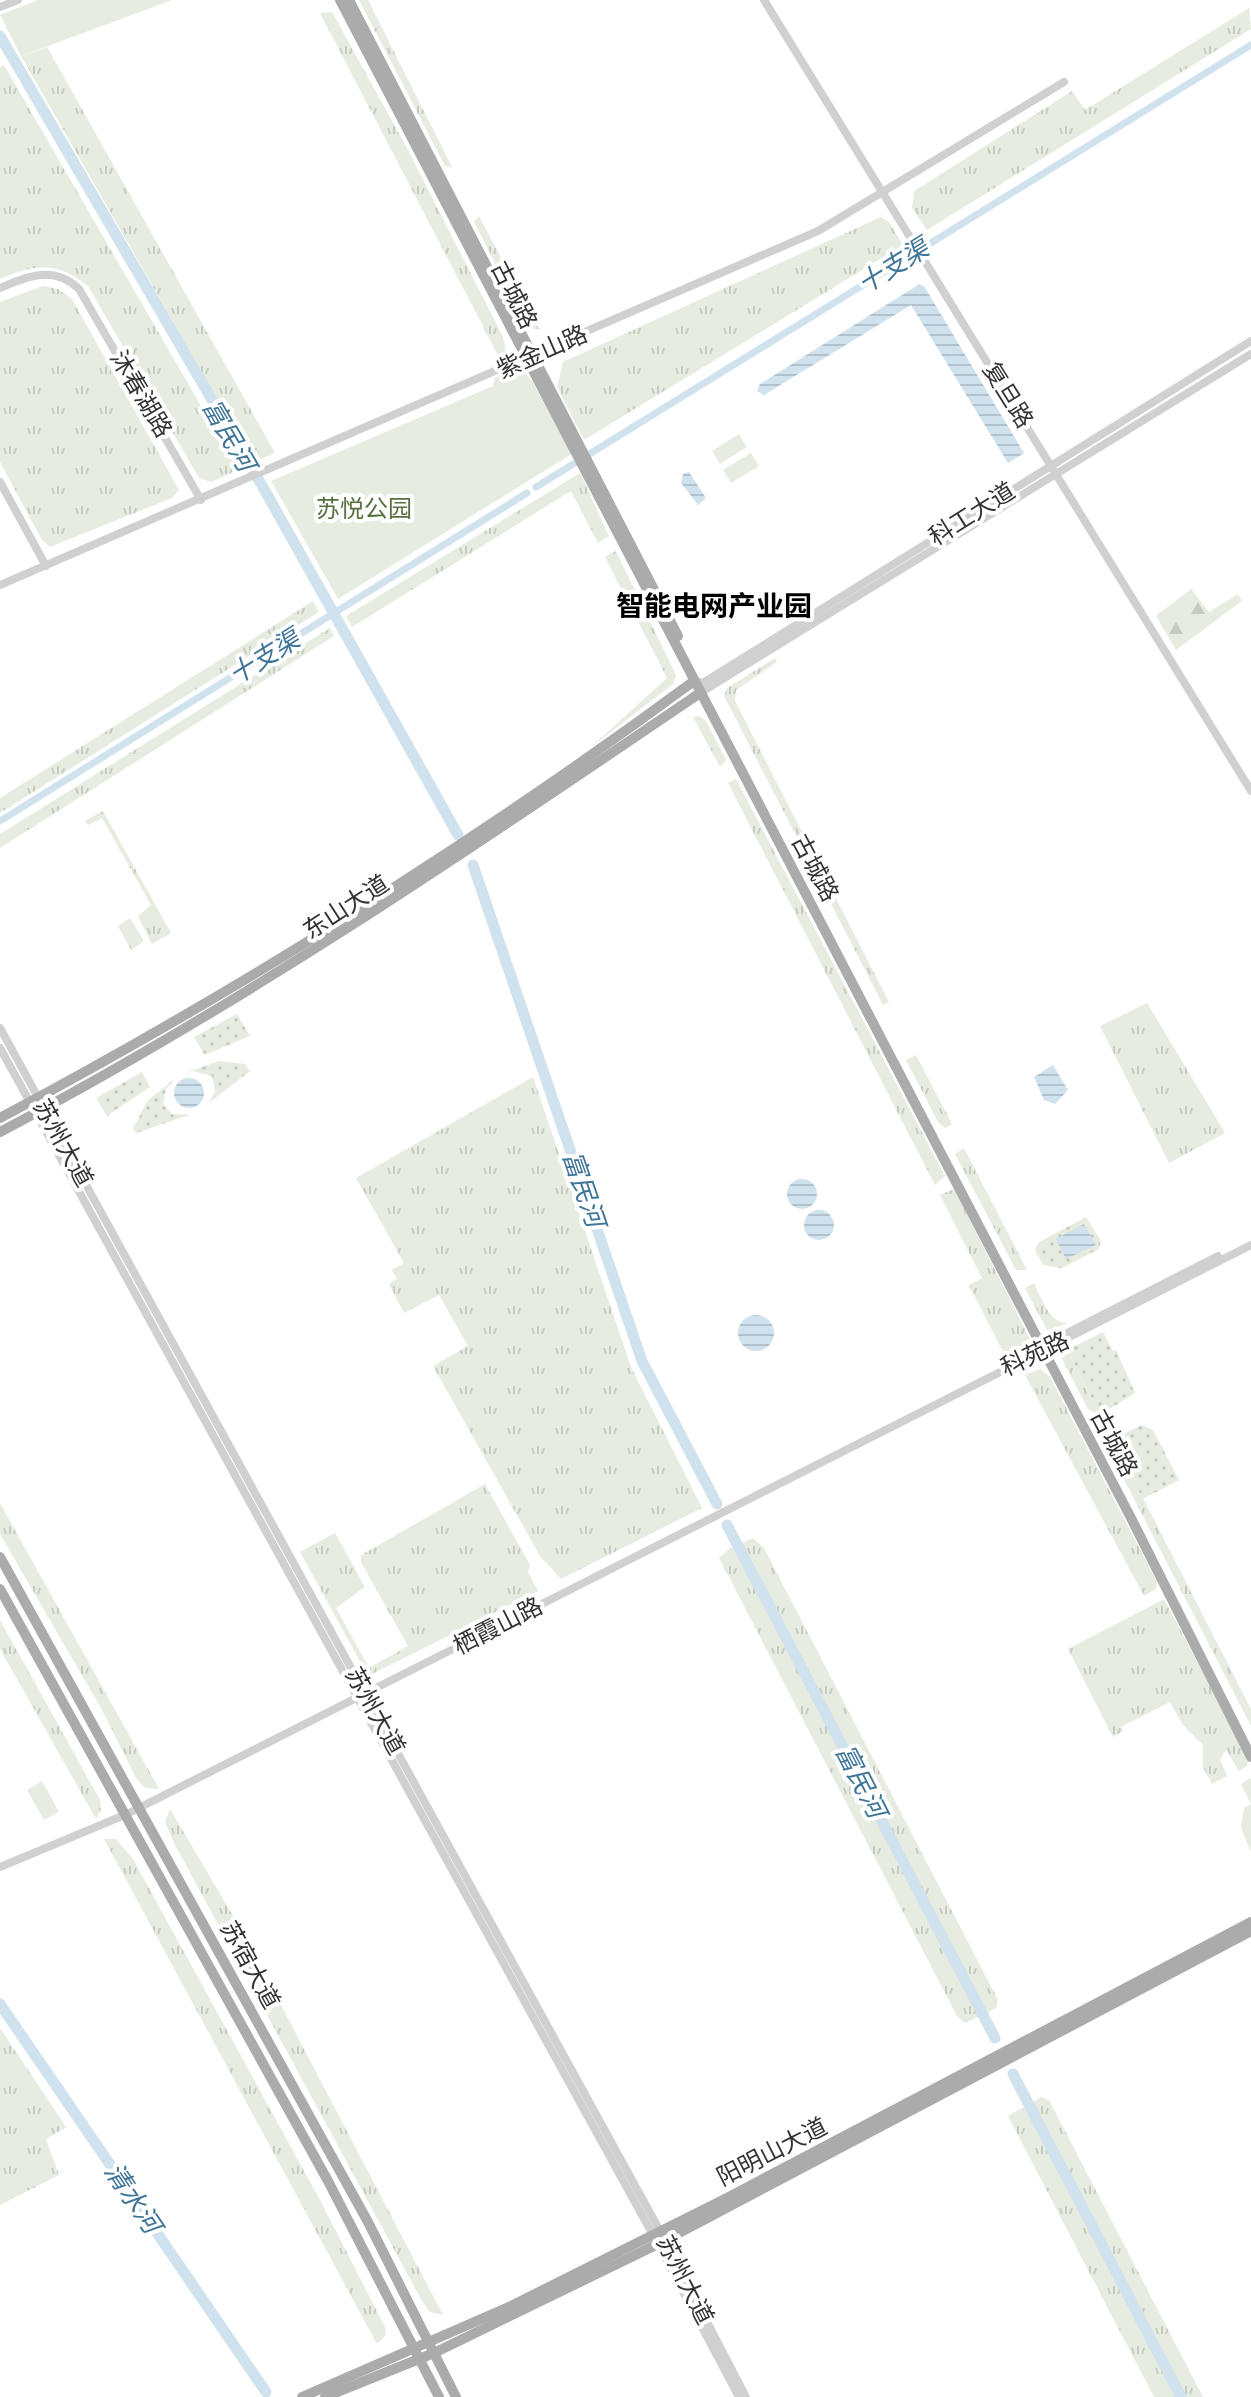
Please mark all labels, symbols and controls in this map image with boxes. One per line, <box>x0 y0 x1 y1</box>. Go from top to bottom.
water label: 十支渠 <box>851 229 937 299</box>
street label: 古城路 <box>486 256 545 333</box>
street label: 紫金山路 <box>492 318 591 383</box>
street label: 沐春湖路 <box>105 345 179 442</box>
street label: 复旦路 <box>978 356 1041 432</box>
water label: 富民河 <box>197 393 266 480</box>
street label: 科工大道 <box>923 475 1020 550</box>
park label: 苏悦公园 <box>316 493 412 522</box>
district label: 智能电网产业园 <box>616 588 812 622</box>
water label: 十支渠 <box>222 620 308 690</box>
street label: 古城路 <box>787 829 846 906</box>
street label: 东山大道 <box>297 867 393 944</box>
street label: 苏州大道 <box>28 1093 100 1191</box>
water label: 富民河 <box>558 1147 614 1235</box>
street label: 科苑路 <box>996 1324 1073 1381</box>
street label: 古城路 <box>1086 1404 1145 1481</box>
street label: 栖霞山路 <box>448 1590 547 1659</box>
street label: 苏州大道 <box>340 1661 412 1759</box>
water label: 富民河 <box>831 1739 896 1827</box>
street label: 苏宿大道 <box>215 1915 287 2013</box>
street label: 阳明山大道 <box>711 2111 831 2191</box>
water label: 清水河 <box>100 2156 172 2242</box>
street label: 苏州大道 <box>652 2230 721 2329</box>

